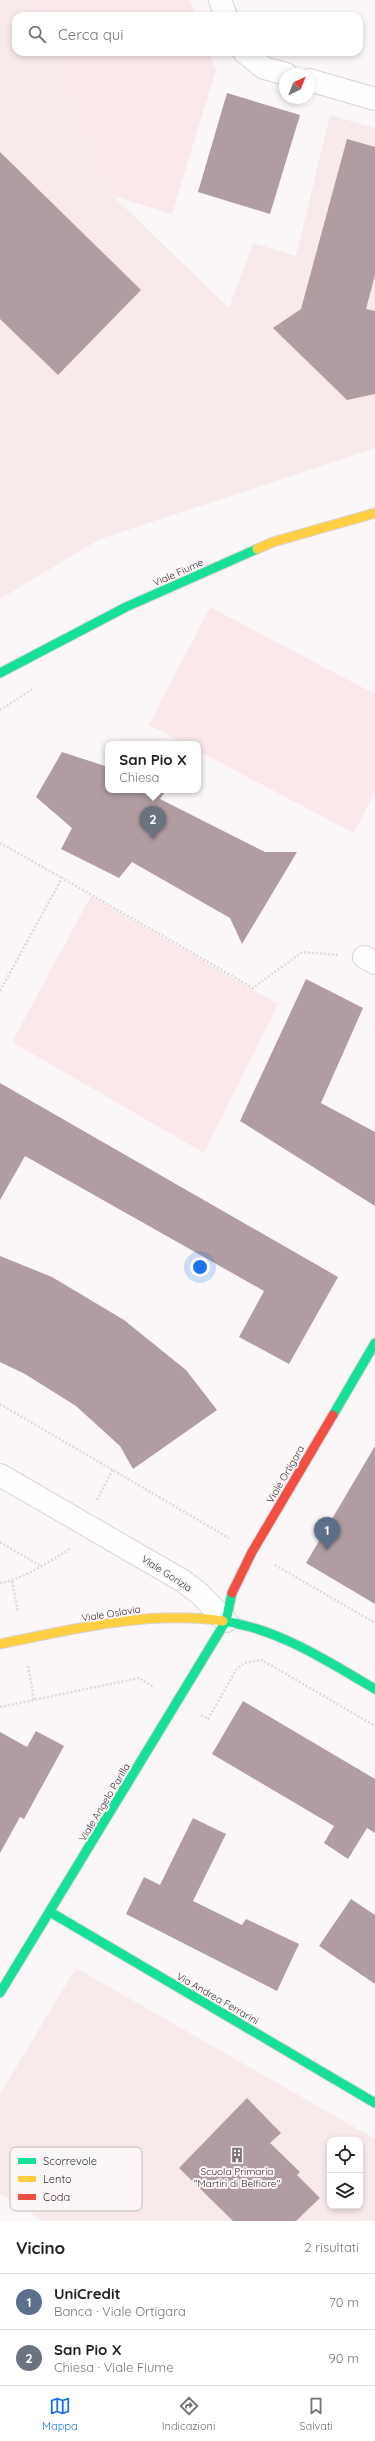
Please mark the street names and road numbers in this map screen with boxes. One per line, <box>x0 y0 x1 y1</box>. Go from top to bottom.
street label: Viale Fiume <box>151 555 206 589</box>
street label: Viale Ortigara <box>264 1443 307 1505</box>
street label: Viale Gorizia <box>139 1552 194 1595</box>
street label: Viale Oslavia <box>81 1602 141 1625</box>
street label: Viale Angelo Parilla <box>76 1761 133 1844</box>
street label: Via Andrea Ferrarini <box>174 1970 261 2027</box>

